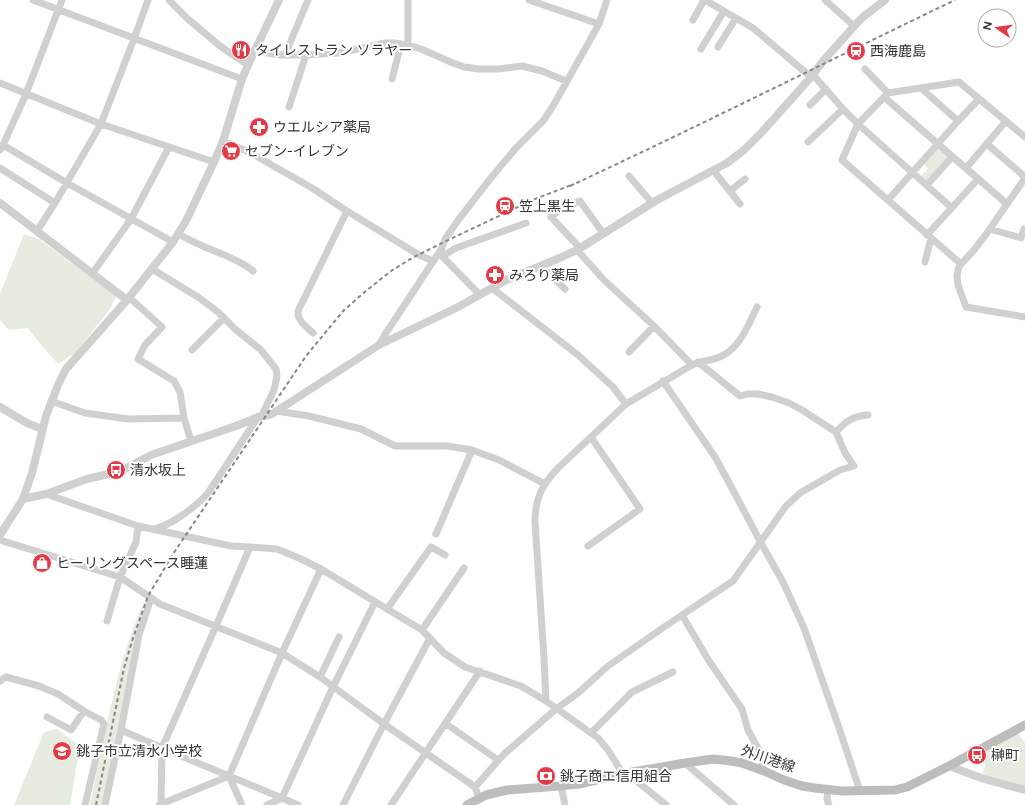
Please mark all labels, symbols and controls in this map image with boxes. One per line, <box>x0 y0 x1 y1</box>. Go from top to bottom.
north arrow <box>977 8 1017 48</box>
text: N <box>980 20 995 31</box>
restaurant icon: タイレストラン ソラヤー <box>230 39 252 61</box>
station icon: 西海鹿島 <box>845 40 867 62</box>
place label: タイレストラン ソラヤー <box>255 42 412 59</box>
place label: 西海鹿島 <box>870 43 926 60</box>
pharmacy icon: ウエルシア薬局 <box>248 116 270 138</box>
place label: ウエルシア薬局 <box>273 119 371 136</box>
supermarket icon: セブン-イレブン <box>220 140 242 162</box>
place label: セブン-イレブン <box>245 143 349 160</box>
station icon: 笠上黒生 <box>494 195 516 217</box>
place label: 笠上黒生 <box>519 198 575 215</box>
pharmacy icon: みろり薬局 <box>484 264 506 286</box>
place label: みろり薬局 <box>509 267 579 284</box>
bus stop icon: 清水坂上 <box>105 459 127 481</box>
place label: 清水坂上 <box>130 462 186 479</box>
shop icon: ヒーリングスペース睡蓮 <box>31 552 53 574</box>
place label: ヒーリングスペース睡蓮 <box>56 555 208 572</box>
school or university icon: 銚子市立清水小学校 <box>51 740 73 762</box>
street label: 外川港線 <box>739 742 797 776</box>
place label: 銚子市立清水小学校 <box>76 743 202 760</box>
bus stop icon: 榊町 <box>966 744 988 766</box>
place label: 榊町 <box>991 747 1019 764</box>
bank icon: 銚子商エ信用組合 <box>535 765 557 787</box>
place label: 銚子商エ信用組合 <box>560 768 672 785</box>

